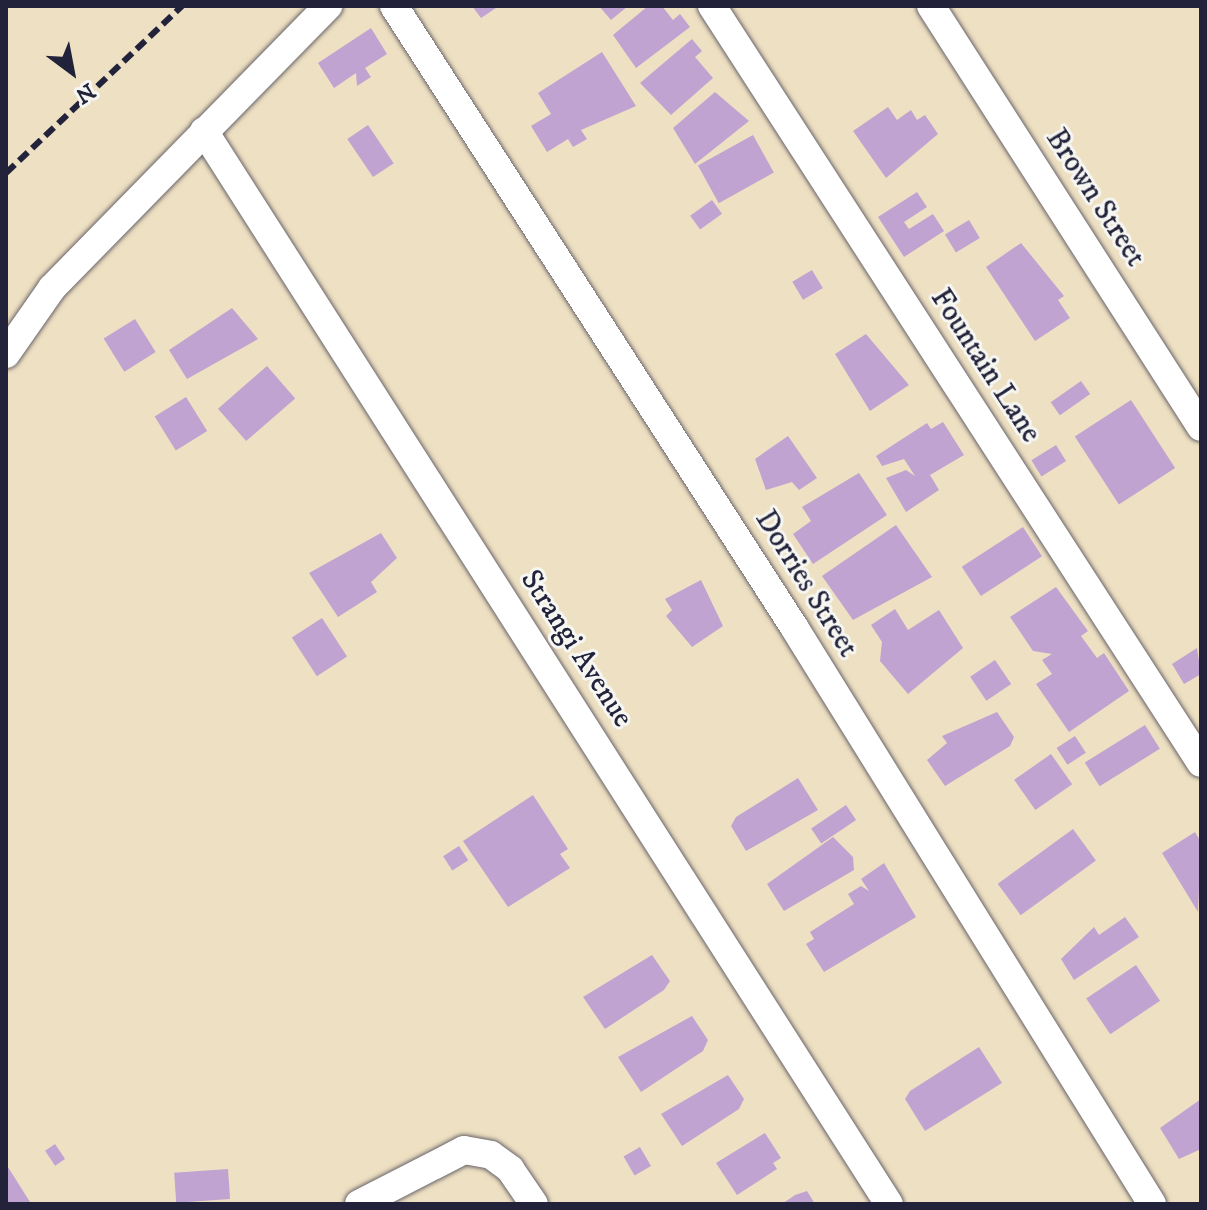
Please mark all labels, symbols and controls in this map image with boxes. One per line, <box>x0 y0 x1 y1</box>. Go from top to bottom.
north arrow <box>32 32 112 112</box>
text: N <box>70 77 100 109</box>
street label: Brown Street <box>1037 122 1153 274</box>
street label: Fountain Lane <box>922 282 1048 450</box>
street label: Dorries Street <box>747 504 865 664</box>
street label: Strangi Avenue <box>512 564 640 734</box>

